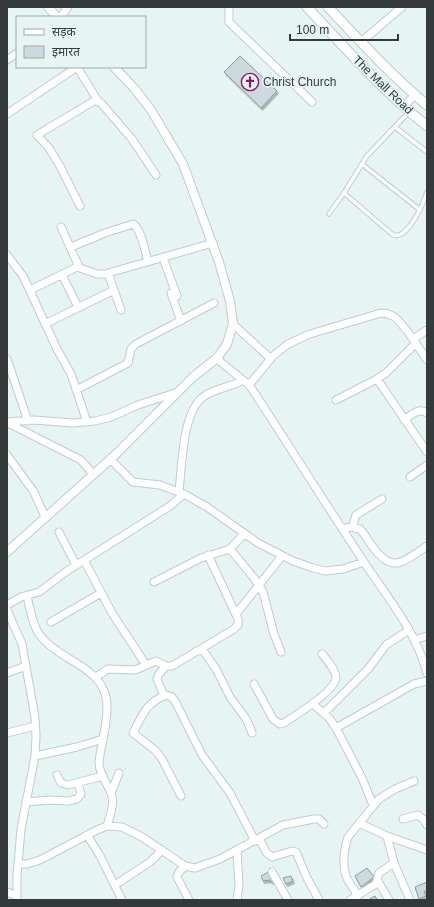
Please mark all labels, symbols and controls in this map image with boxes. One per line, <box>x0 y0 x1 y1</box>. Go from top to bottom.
legend <box>16 16 146 68</box>
scale bar <box>290 16 398 42</box>
text: 100 m <box>296 23 329 37</box>
text: सड़क <box>52 25 77 39</box>
text: इमारत <box>52 45 81 59</box>
street label: The Mall Road <box>350 53 416 117</box>
church icon: Christ Church <box>240 72 260 92</box>
place label: Christ Church <box>263 75 336 89</box>

